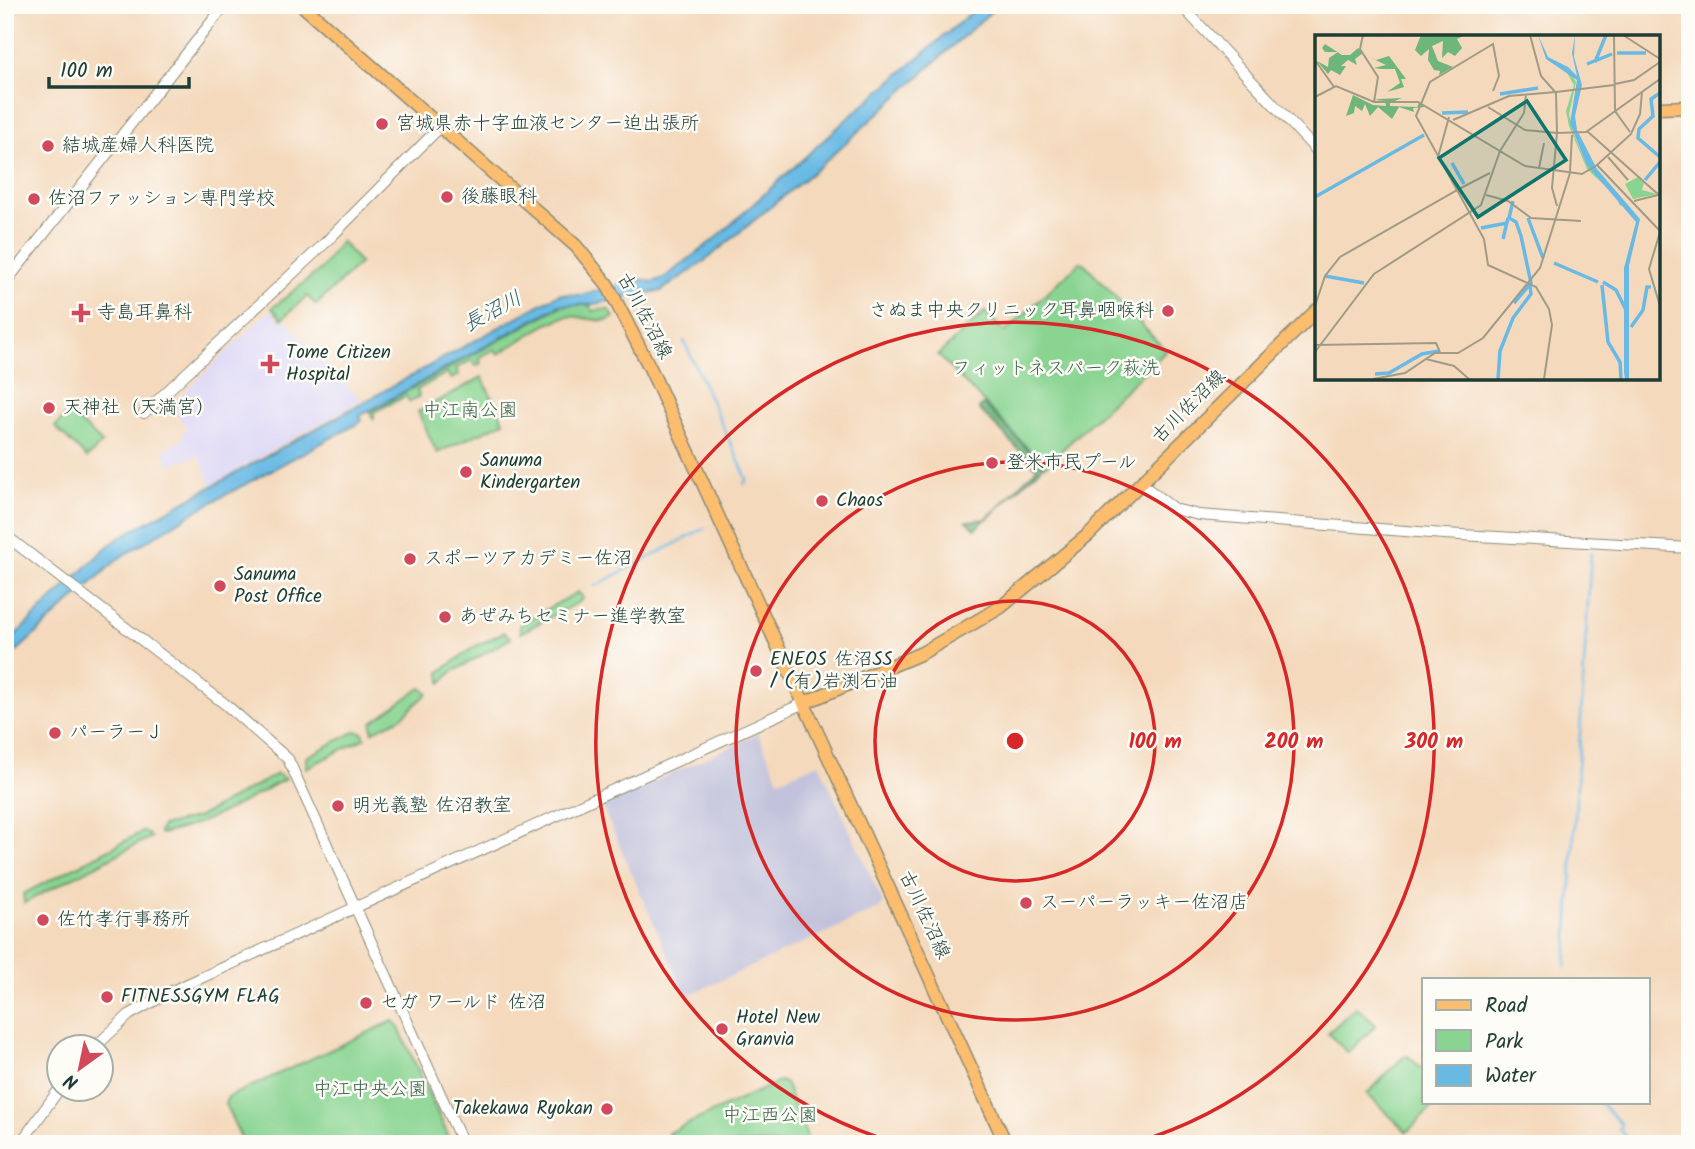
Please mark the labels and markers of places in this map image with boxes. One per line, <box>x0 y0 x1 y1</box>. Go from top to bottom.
place label: 宮城県赤十字血液センター迫出張所 <box>396 109 699 139</box>
marker: 宮城県赤十字血液センター迫出張所 <box>374 116 390 132</box>
place label: 結城産婦人科医院 <box>62 131 214 161</box>
marker: 結城産婦人科医院 <box>40 138 56 154</box>
place label: 後藤眼科 <box>461 182 537 212</box>
place label: 佐沼ファッション専門学校 <box>48 184 275 214</box>
marker: 後藤眼科 <box>439 189 455 205</box>
marker: 佐沼ファッション専門学校 <box>26 191 42 207</box>
place label: さぬま中央クリニック耳鼻咽喉科 <box>869 296 1154 326</box>
place label: 寺島耳鼻科 <box>97 298 192 328</box>
marker: 寺島耳鼻科 <box>71 303 91 323</box>
marker: さぬま中央クリニック耳鼻咽喉科 <box>1160 303 1176 319</box>
place label: Tome Citizen Hospital <box>286 338 391 390</box>
marker: Tome Citizen Hospital <box>260 354 280 374</box>
place label: 天神社（天満宮） <box>63 393 215 423</box>
marker: 天神社（天満宮） <box>41 400 57 416</box>
place label: Sanuma Kindergarten <box>480 446 580 498</box>
place label: 登米市民プール <box>1006 448 1137 478</box>
marker: 登米市民プール <box>984 455 1000 471</box>
marker: Sanuma Kindergarten <box>458 464 474 480</box>
place label: Chaos <box>836 486 883 516</box>
marker: Chaos <box>814 493 830 509</box>
place label: スポーツアカデミー佐沼 <box>424 544 632 574</box>
marker: スポーツアカデミー佐沼 <box>402 551 418 567</box>
place label: Sanuma Post Office <box>234 560 322 612</box>
marker: Sanuma Post Office <box>212 578 228 594</box>
place label: あぜみちセミナー進学教室 <box>459 602 686 632</box>
marker: あぜみちセミナー進学教室 <box>437 609 453 625</box>
place label: ENEOS 佐沼SS / (有)岩渕石油 <box>770 645 898 697</box>
marker: ENEOS 佐沼SS / (有)岩渕石油 <box>748 663 764 679</box>
place label: パーラーＪ <box>69 718 164 748</box>
marker: パーラーＪ <box>47 725 63 741</box>
centre of rings <box>1003 729 1027 753</box>
place label: 明光義塾 佐沼教室 <box>352 791 512 821</box>
marker: 明光義塾 佐沼教室 <box>330 798 346 814</box>
place label: スーパーラッキー佐沼店 <box>1040 888 1248 918</box>
marker: スーパーラッキー佐沼店 <box>1018 895 1034 911</box>
place label: 佐竹孝行事務所 <box>57 905 190 935</box>
marker: 佐竹孝行事務所 <box>35 912 51 928</box>
place label: FITNESSGYM FLAG <box>121 982 280 1012</box>
place label: セガ ワールド 佐沼 <box>380 988 546 1018</box>
marker: FITNESSGYM FLAG <box>99 989 115 1005</box>
marker: セガ ワールド 佐沼 <box>358 995 374 1011</box>
place label: Hotel New Granvia <box>736 1003 820 1055</box>
marker: Hotel New Granvia <box>714 1021 730 1037</box>
place label: Takekawa Ryokan <box>453 1094 593 1124</box>
marker: Takekawa Ryokan <box>599 1101 615 1117</box>

